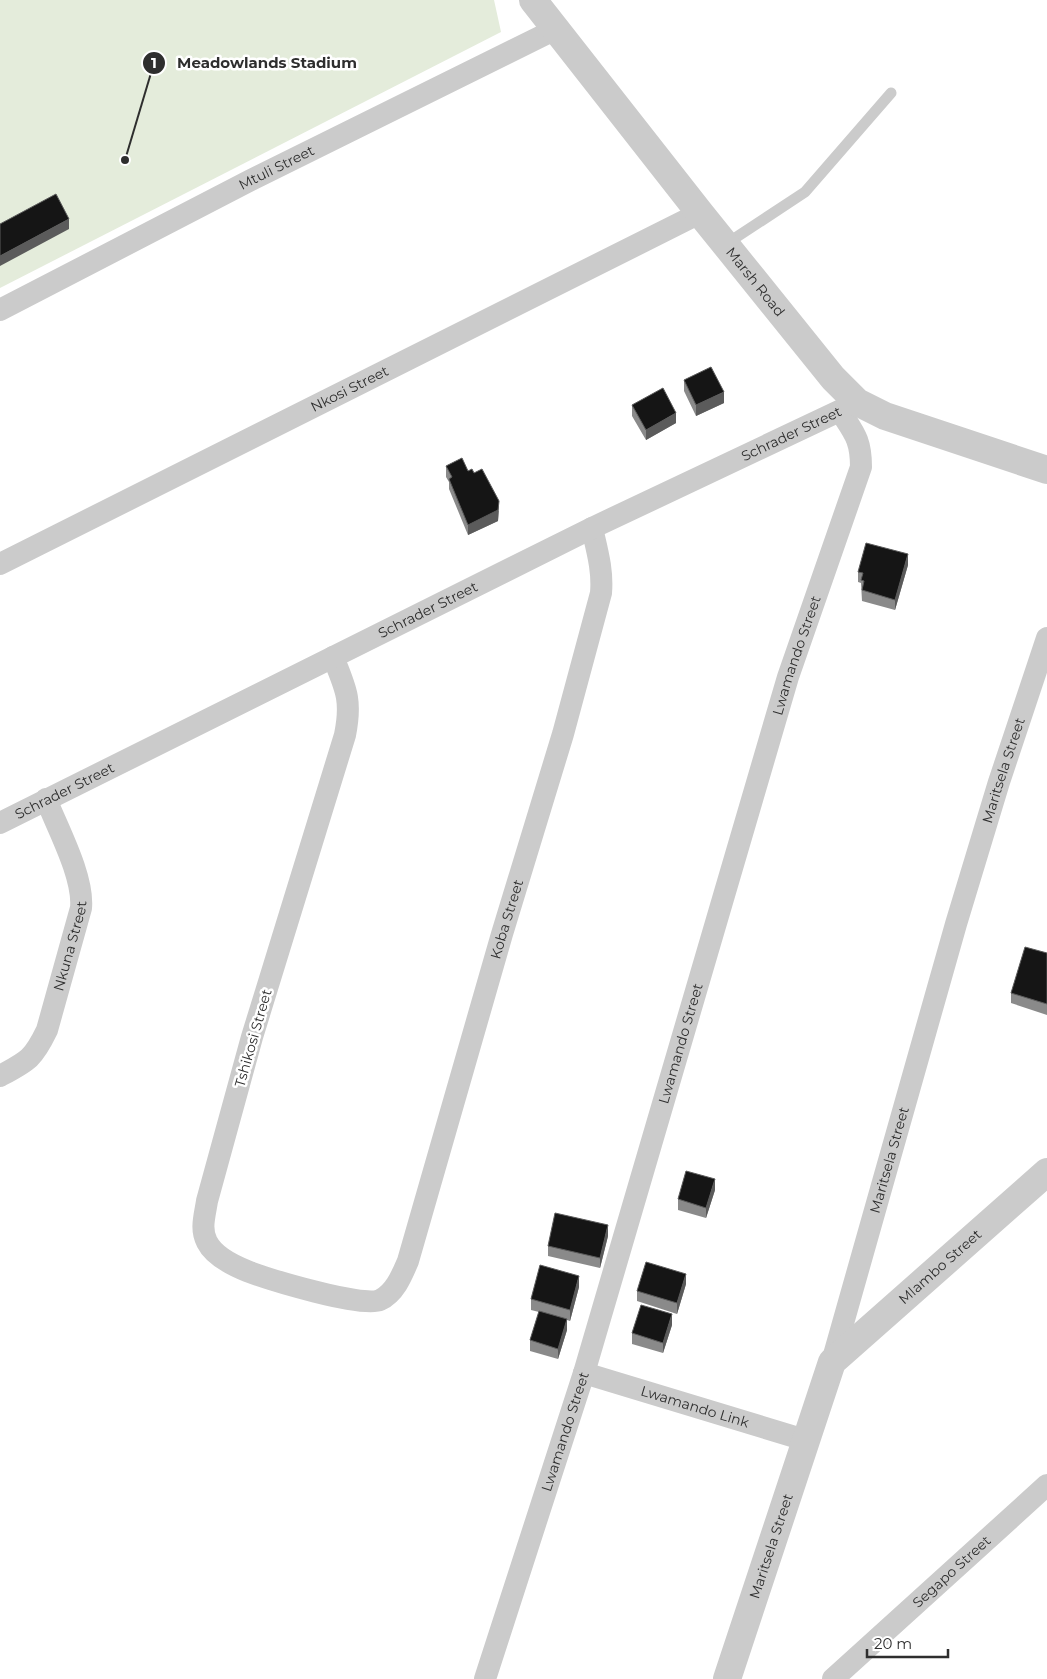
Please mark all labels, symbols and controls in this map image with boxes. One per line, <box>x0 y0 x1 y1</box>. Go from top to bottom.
callout: Meadowlands Stadium <box>142 48 366 78</box>
text: 1 <box>151 53 157 72</box>
text: Meadowlands Stadium <box>177 53 357 72</box>
street label: Mtuli Street <box>236 141 317 194</box>
street label: Marsh Road <box>722 243 789 320</box>
street label: Nkosi Street <box>308 362 392 416</box>
street label: Schrader Street <box>738 402 845 465</box>
street label: Schrader Street <box>375 577 481 642</box>
street label: Lwamando Street <box>768 593 825 717</box>
street label: Maritsela Street <box>978 715 1029 825</box>
street label: Schrader Street <box>12 758 117 823</box>
street label: Koba Street <box>486 877 527 961</box>
street label: Nkuna Street <box>49 901 90 993</box>
street label: Lwamando Street <box>654 981 707 1106</box>
street label: Tshikosi Street <box>230 987 276 1089</box>
street label: Maritsela Street <box>866 1104 913 1215</box>
street label: Mlambo Street <box>895 1225 985 1308</box>
street label: Lwamando Street <box>537 1369 593 1494</box>
street label: Lwamando Link <box>639 1382 752 1432</box>
street label: Maritsela Street <box>745 1491 797 1601</box>
street label: Segapo Street <box>909 1531 995 1612</box>
scale bar <box>867 1626 948 1658</box>
text: 20 m <box>874 1634 912 1653</box>

